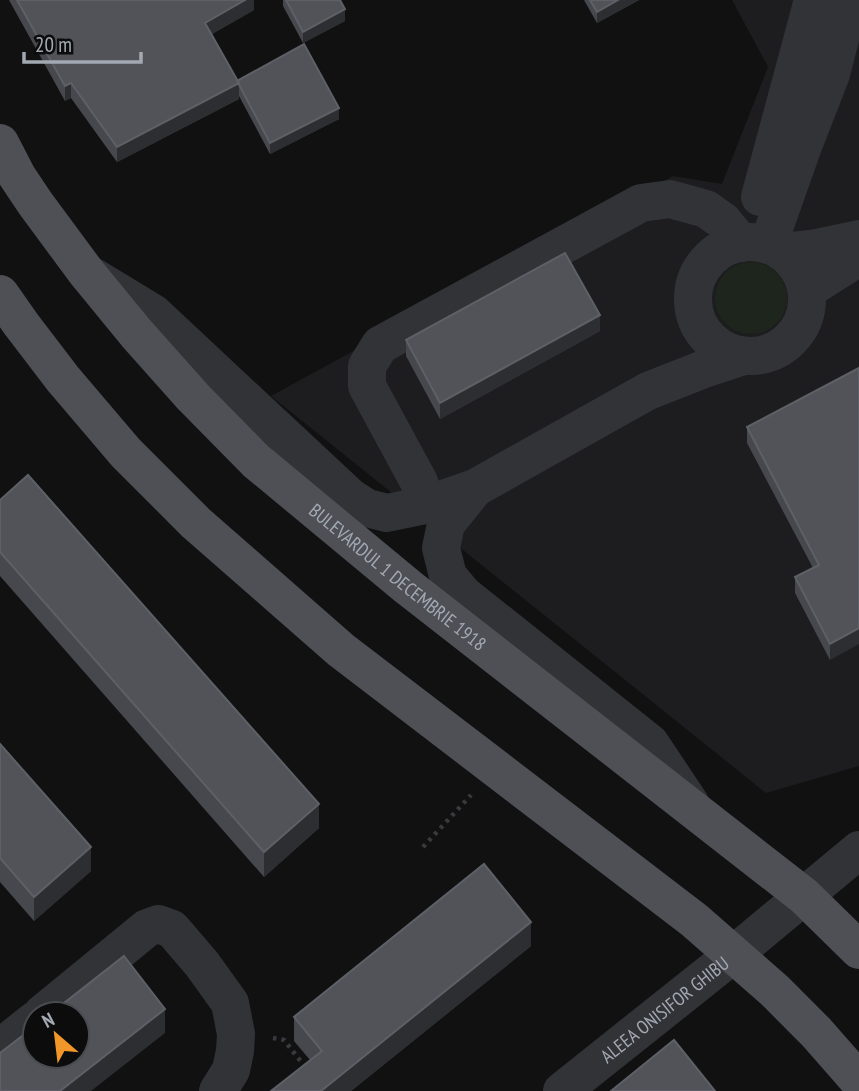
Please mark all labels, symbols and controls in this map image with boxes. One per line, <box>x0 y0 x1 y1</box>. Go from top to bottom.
scale bar <box>24 21 142 65</box>
text: 20 m <box>35 31 72 58</box>
street label: BULEVARDUL 1 DECEMBRIE 1918 <box>304 498 491 656</box>
street label: ALEEA ONISIFOR GHIBU <box>595 951 734 1068</box>
north arrow <box>21 1000 91 1070</box>
text: N <box>38 1007 58 1033</box>

